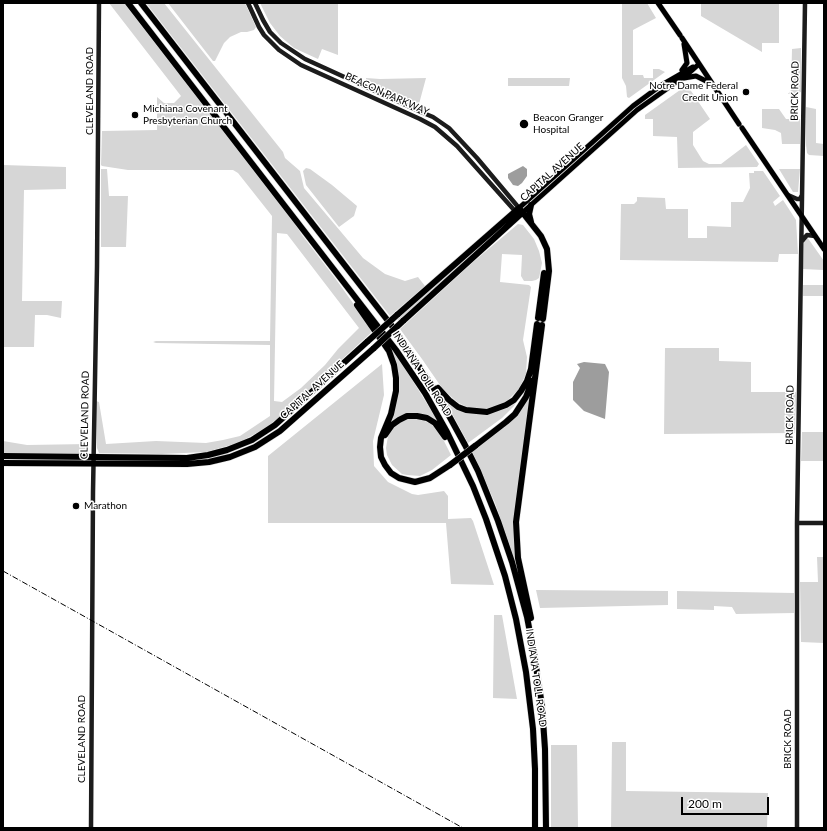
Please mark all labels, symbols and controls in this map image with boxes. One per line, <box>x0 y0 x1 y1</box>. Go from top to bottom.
street label: CLEVELAND ROAD <box>84 47 96 135</box>
street label: BRICK ROAD <box>788 61 802 121</box>
street label: BEACON PARKWAY <box>343 70 431 118</box>
place label: Notre Dame Federal Credit Union <box>649 80 738 104</box>
marker: Notre Dame Federal Credit Union <box>741 87 751 97</box>
place label: Michiana Covenant Presbyterian Church <box>143 103 232 126</box>
marker: Michiana Covenant Presbyterian Church <box>130 110 140 120</box>
place label: Beacon Granger Hospital <box>533 112 604 136</box>
marker: Beacon Granger Hospital <box>518 118 530 130</box>
street label: CAPITAL AVENUE <box>518 140 586 204</box>
street label: INDIANA TOLL ROAD <box>390 329 454 419</box>
street label: CAPITAL AVENUE <box>278 358 346 422</box>
street label: CLEVELAND ROAD <box>78 371 92 459</box>
street label: BRICK ROAD <box>783 385 797 445</box>
place label: Marathon <box>84 500 127 512</box>
marker: Marathon <box>71 501 81 511</box>
street label: INDIANA TOLL ROAD <box>523 628 549 728</box>
street label: CLEVELAND ROAD <box>76 695 88 783</box>
street label: BRICK ROAD <box>782 709 794 769</box>
scale bar <box>683 789 771 815</box>
text: 200 m <box>688 796 722 811</box>

